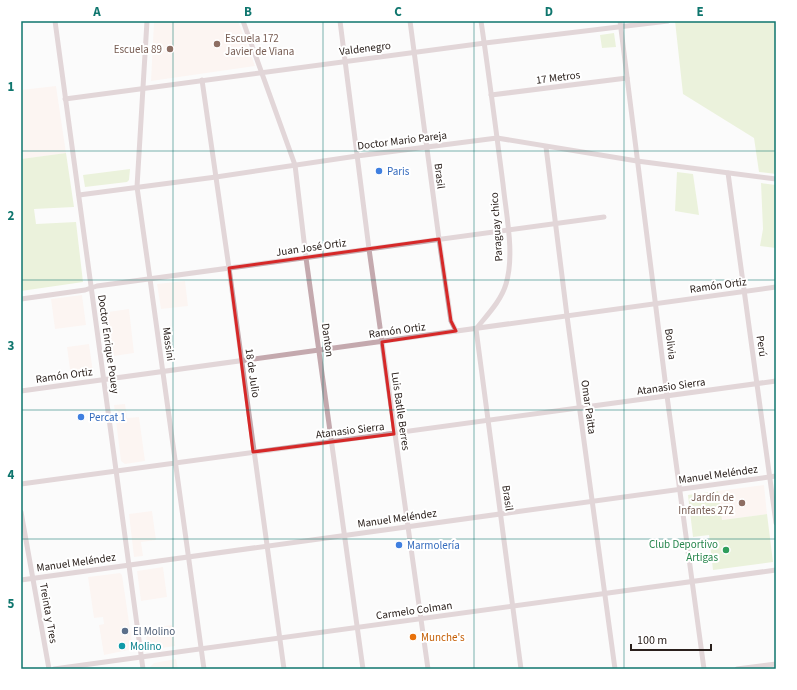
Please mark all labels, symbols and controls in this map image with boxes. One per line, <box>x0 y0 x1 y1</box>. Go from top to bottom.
text: A <box>92 3 101 21</box>
text: B <box>244 3 252 21</box>
text: C <box>394 3 402 21</box>
text: D <box>545 3 553 21</box>
text: E <box>696 3 704 21</box>
place label: Escuela 172 Javier de Viana <box>225 31 294 59</box>
street label: Valdenegro <box>338 38 392 59</box>
marker: Escuela 172 Javier de Viana <box>212 39 222 49</box>
place label: Escuela 89 <box>114 42 162 57</box>
marker: Escuela 89 <box>165 44 175 54</box>
street label: 17 Metros <box>535 67 581 88</box>
text: 1 <box>8 78 15 96</box>
street label: Doctor Mario Pareja <box>356 128 448 153</box>
street label: Brasil <box>430 162 449 190</box>
place label: Paris <box>387 164 410 179</box>
marker: Paris <box>374 166 384 176</box>
street label: Paraguay chico <box>487 192 506 262</box>
text: 2 <box>8 207 15 225</box>
street label: Juan José Ortiz <box>275 235 347 260</box>
street label: Ramón Ortiz <box>689 274 748 297</box>
street label: Doctor Enrique Pouey <box>94 294 123 395</box>
street label: Ramón Ortiz <box>368 319 427 342</box>
street label: Danton <box>318 322 337 358</box>
street label: Massini <box>159 326 178 362</box>
street label: Bolivia <box>661 328 680 361</box>
street label: Perú <box>753 335 770 358</box>
text: 3 <box>8 337 15 355</box>
street label: 18 de Julio <box>242 347 263 399</box>
street label: Ramón Ortiz <box>35 364 94 387</box>
street label: Luis Batlle Berres <box>388 371 413 452</box>
street label: Atanasio Sierra <box>636 374 706 399</box>
street label: Omar Paitta <box>577 379 600 435</box>
place label: Percat 1 <box>89 410 126 425</box>
marker: Percat 1 <box>76 412 86 422</box>
street label: Atanasio Sierra <box>315 419 385 442</box>
street label: Manuel Meléndez <box>677 461 759 487</box>
text: 4 <box>8 466 15 484</box>
street label: Brasil <box>498 484 517 512</box>
place label: Jardín de Infantes 272 <box>678 490 735 518</box>
marker: Jardín de Infantes 272 <box>737 498 747 508</box>
street label: Manuel Meléndez <box>356 505 438 531</box>
place label: Club Deportivo Artigas <box>649 537 718 565</box>
place label: Marmolería <box>407 538 460 553</box>
marker: Marmolería <box>394 540 404 550</box>
marker: Club Deportivo Artigas <box>721 545 731 555</box>
street label: Manuel Meléndez <box>35 549 117 575</box>
street label: Treinta y Tres <box>36 582 61 645</box>
text: 5 <box>8 595 15 613</box>
street label: Carmelo Colman <box>375 598 453 623</box>
place label: El Molino <box>133 624 175 639</box>
marker: El Molino <box>120 626 130 636</box>
scale bar <box>631 626 711 652</box>
place label: Munche's <box>421 630 465 645</box>
marker: Munche's <box>408 632 418 642</box>
text: 100 m <box>637 632 667 649</box>
place label: Molino <box>130 639 161 654</box>
marker: Molino <box>117 641 127 651</box>

